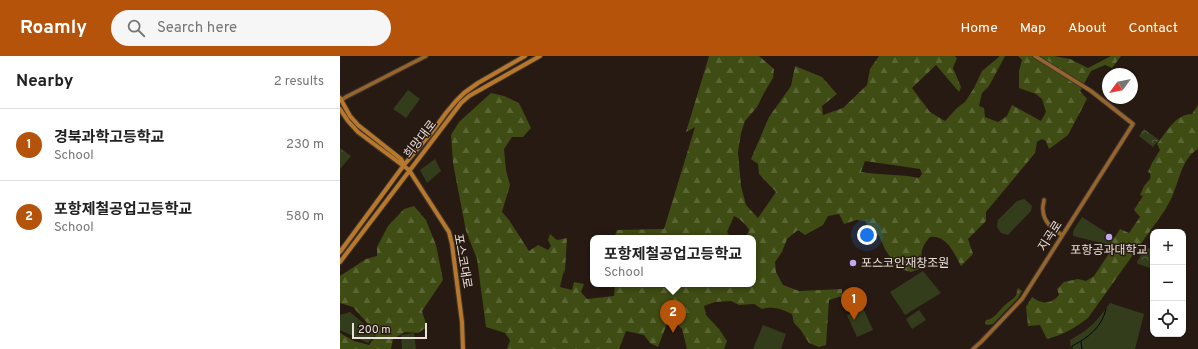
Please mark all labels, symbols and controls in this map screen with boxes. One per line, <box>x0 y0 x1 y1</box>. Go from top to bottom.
search box <box>111 10 391 46</box>
text: Roamly <box>20 16 87 40</box>
icon: search <box>125 17 147 39</box>
text: Search here <box>157 19 237 38</box>
text: Home <box>961 20 998 37</box>
text: Map <box>1020 20 1046 37</box>
text: About <box>1068 20 1107 37</box>
text: Contact <box>1129 20 1178 37</box>
north arrow <box>1102 68 1138 104</box>
text: Nearby <box>16 71 73 93</box>
text: 2 results <box>274 74 324 90</box>
street label: 희망대로 <box>401 117 441 162</box>
text: 경북과학고등학교 <box>54 129 164 148</box>
text: 1 <box>26 137 32 153</box>
text: 230 m <box>286 137 324 153</box>
text: School <box>54 148 94 164</box>
text: 포항제철공업고등학교 <box>54 201 192 220</box>
text: 2 <box>25 209 33 225</box>
text: 580 m <box>286 209 324 225</box>
street label: 지곡로 <box>1035 218 1067 255</box>
text: School <box>54 220 94 236</box>
your location <box>857 225 877 245</box>
map controls <box>1150 229 1186 337</box>
button: + <box>1150 229 1186 265</box>
marker: 포항공과대학교 <box>1104 232 1114 242</box>
street label: 포스코대로 <box>449 233 475 290</box>
popup <box>590 235 756 287</box>
place label: 포항공과대학교 <box>1070 243 1148 259</box>
text: 포항제철공업고등학교 <box>604 246 742 265</box>
place label: 포스코인재창조원 <box>861 256 949 272</box>
marker: 포스코인재창조원 <box>848 258 858 268</box>
text: School <box>604 265 644 281</box>
button: − <box>1150 265 1186 301</box>
pin: 1 <box>841 287 867 320</box>
pin: 2 <box>660 300 686 333</box>
button: locate <box>1150 301 1186 337</box>
scale bar <box>352 321 427 340</box>
text: 200 m <box>358 323 391 337</box>

